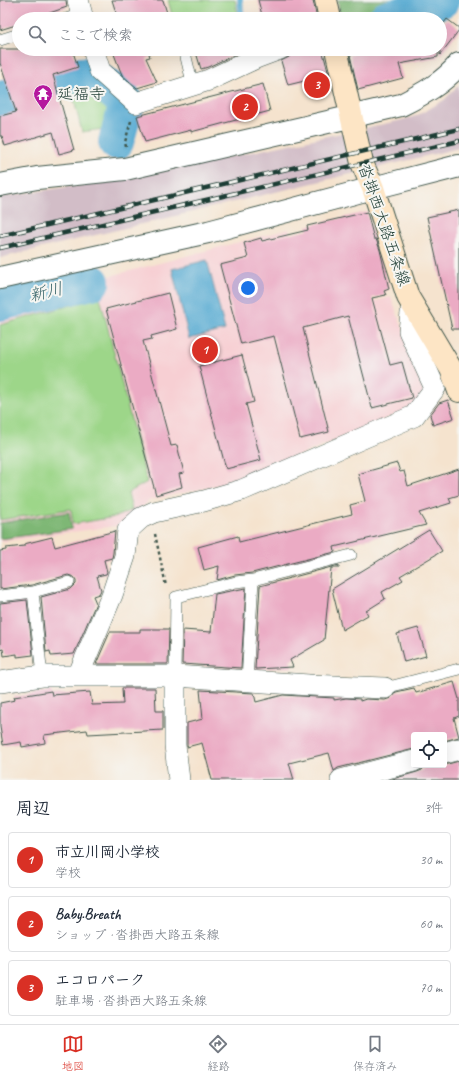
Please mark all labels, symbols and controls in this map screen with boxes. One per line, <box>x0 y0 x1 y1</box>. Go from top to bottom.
search box <box>12 12 447 56</box>
icon: search <box>26 23 48 45</box>
text: ここで検索 <box>58 26 133 45</box>
pin: 3 <box>304 70 330 100</box>
temple icon: 延福寺 <box>32 83 54 111</box>
place label: 延福寺 <box>57 84 105 104</box>
pin: 2 <box>232 92 258 122</box>
street label: 沓掛西大路五条線 <box>354 161 414 289</box>
water label: 新川 <box>27 278 65 306</box>
your location <box>238 278 258 298</box>
pin: 1 <box>192 335 218 365</box>
map controls <box>411 732 447 768</box>
button: locate <box>411 732 447 768</box>
text: 周辺 <box>16 798 50 819</box>
text: 3件 <box>424 800 443 816</box>
text: 市立川岡小学校 <box>55 843 160 862</box>
text: 1 <box>27 852 33 868</box>
text: 30 m <box>420 852 442 868</box>
text: 学校 <box>55 865 81 881</box>
text: Baby.Breath <box>55 905 121 924</box>
text: 2 <box>27 916 33 932</box>
text: 60 m <box>420 916 442 932</box>
text: ショップ · 沓掛西大路五条線 <box>55 927 219 943</box>
text: エコロパーク <box>55 971 145 990</box>
text: 3 <box>27 980 33 996</box>
text: 70 m <box>420 980 442 996</box>
text: 駐車場 · 沓掛西大路五条線 <box>55 993 207 1009</box>
tab: 地図 <box>62 1033 84 1073</box>
tab: 経路 <box>207 1033 229 1073</box>
tab: 保存済み <box>353 1033 397 1073</box>

